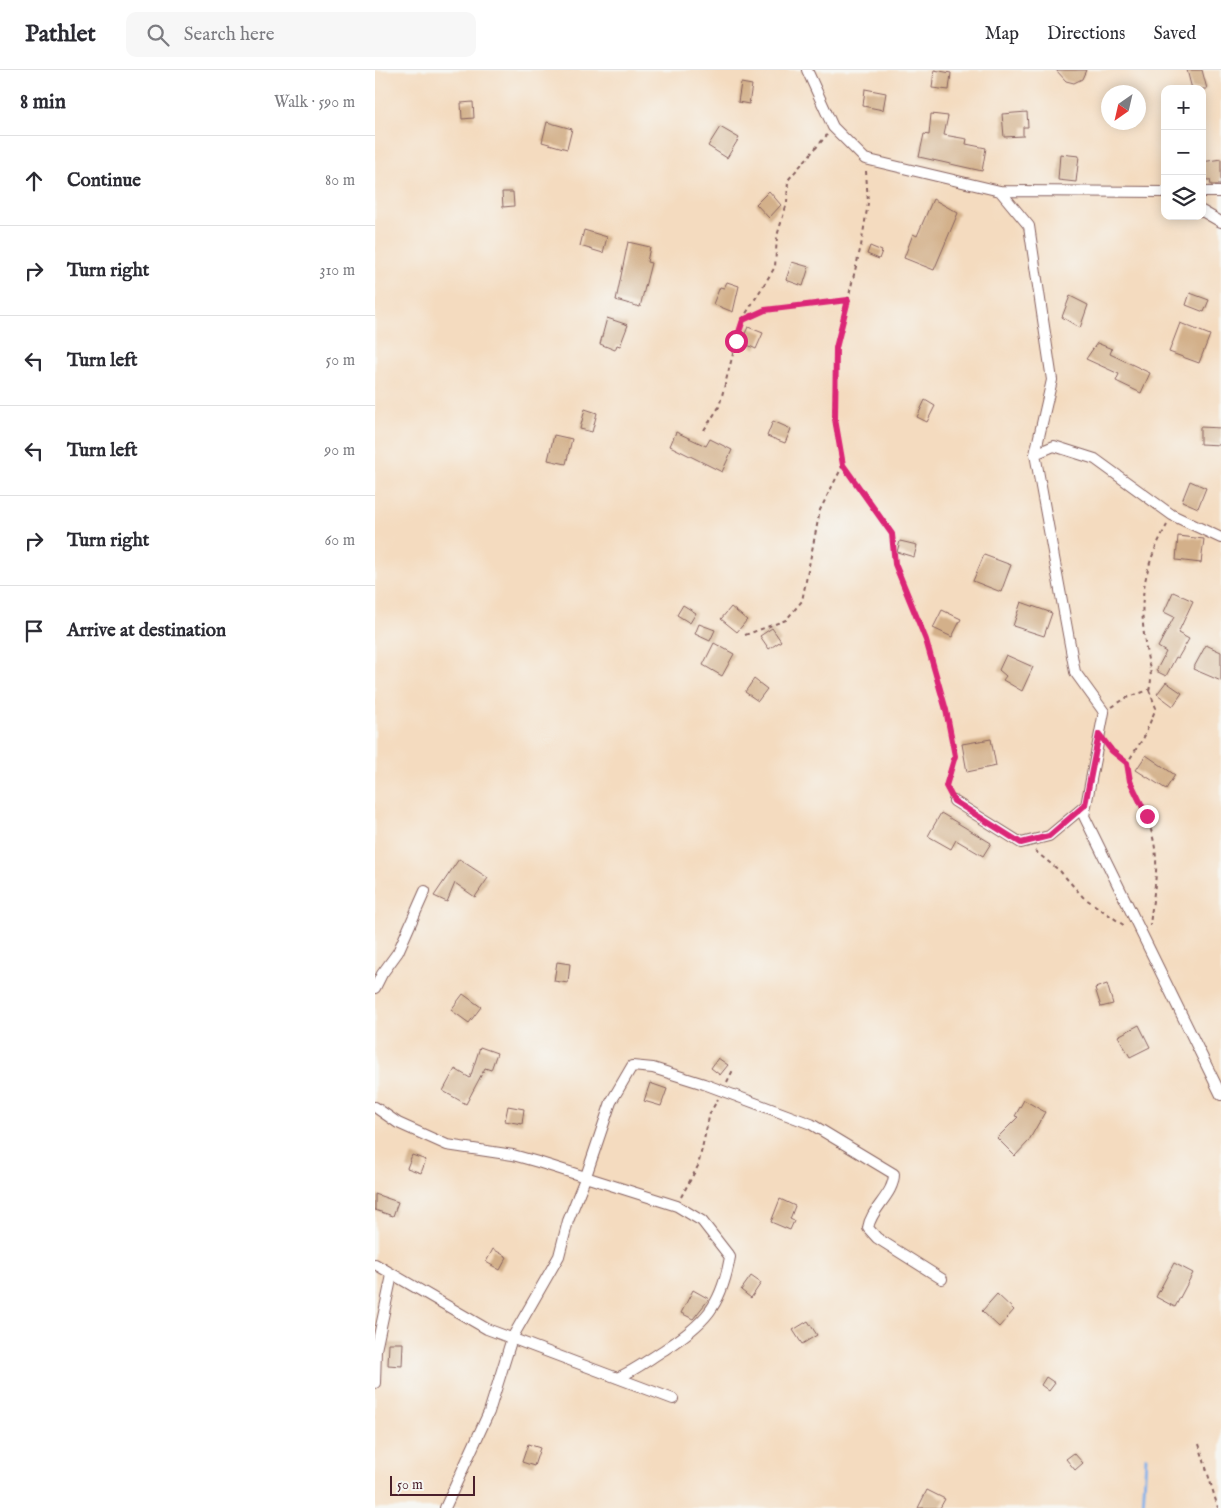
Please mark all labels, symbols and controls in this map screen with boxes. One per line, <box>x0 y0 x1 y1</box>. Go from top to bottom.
search box <box>126 12 476 57</box>
text: Pathlet <box>25 19 96 50</box>
icon: search <box>144 21 172 49</box>
text: Search here <box>184 23 274 47</box>
text: Map <box>985 23 1019 46</box>
text: Directions <box>1047 23 1125 46</box>
text: Saved <box>1153 23 1196 46</box>
north arrow <box>1101 85 1146 130</box>
map controls <box>1161 85 1206 220</box>
button: + <box>1161 85 1206 130</box>
text: 8 min <box>20 89 66 116</box>
text: Walk · 590 m <box>274 93 355 113</box>
button: − <box>1161 130 1206 175</box>
icon: ahead <box>20 167 48 195</box>
text: Continue <box>67 169 141 193</box>
text: 80 m <box>325 171 355 191</box>
button: layers <box>1161 175 1206 220</box>
icon: right <box>20 257 48 285</box>
text: Turn right <box>67 259 149 283</box>
text: 310 m <box>319 261 355 281</box>
route start <box>725 330 748 353</box>
icon: left <box>20 347 48 375</box>
text: Turn left <box>67 349 138 373</box>
text: 50 m <box>326 351 355 371</box>
icon: left <box>20 437 48 465</box>
text: Turn left <box>67 439 138 463</box>
text: 90 m <box>324 441 355 461</box>
icon: right <box>20 527 48 555</box>
text: Turn right <box>67 529 149 553</box>
text: 60 m <box>325 531 355 551</box>
icon: arrive <box>20 617 48 645</box>
text: Arrive at destination <box>67 619 226 643</box>
route end <box>1136 805 1159 828</box>
scale bar <box>390 1473 475 1496</box>
text: 50 m <box>397 1476 423 1494</box>

